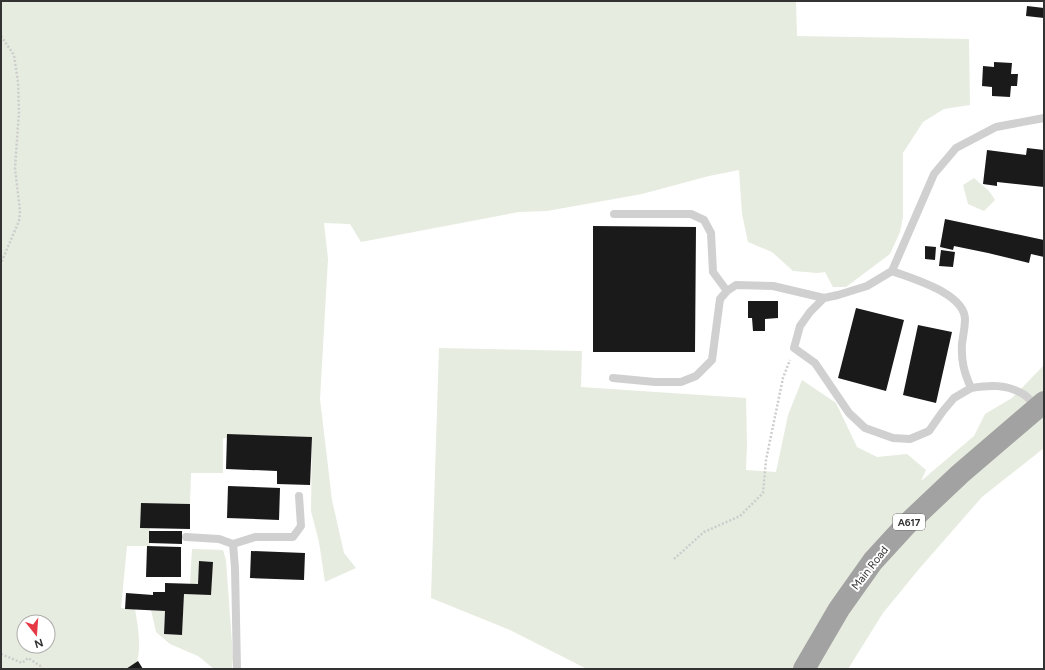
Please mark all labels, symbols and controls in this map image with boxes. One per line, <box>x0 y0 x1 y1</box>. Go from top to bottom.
road number: A617 <box>893 514 925 530</box>
street label: Main Road <box>849 544 891 592</box>
north arrow <box>16 614 56 654</box>
text: N <box>33 636 45 651</box>

